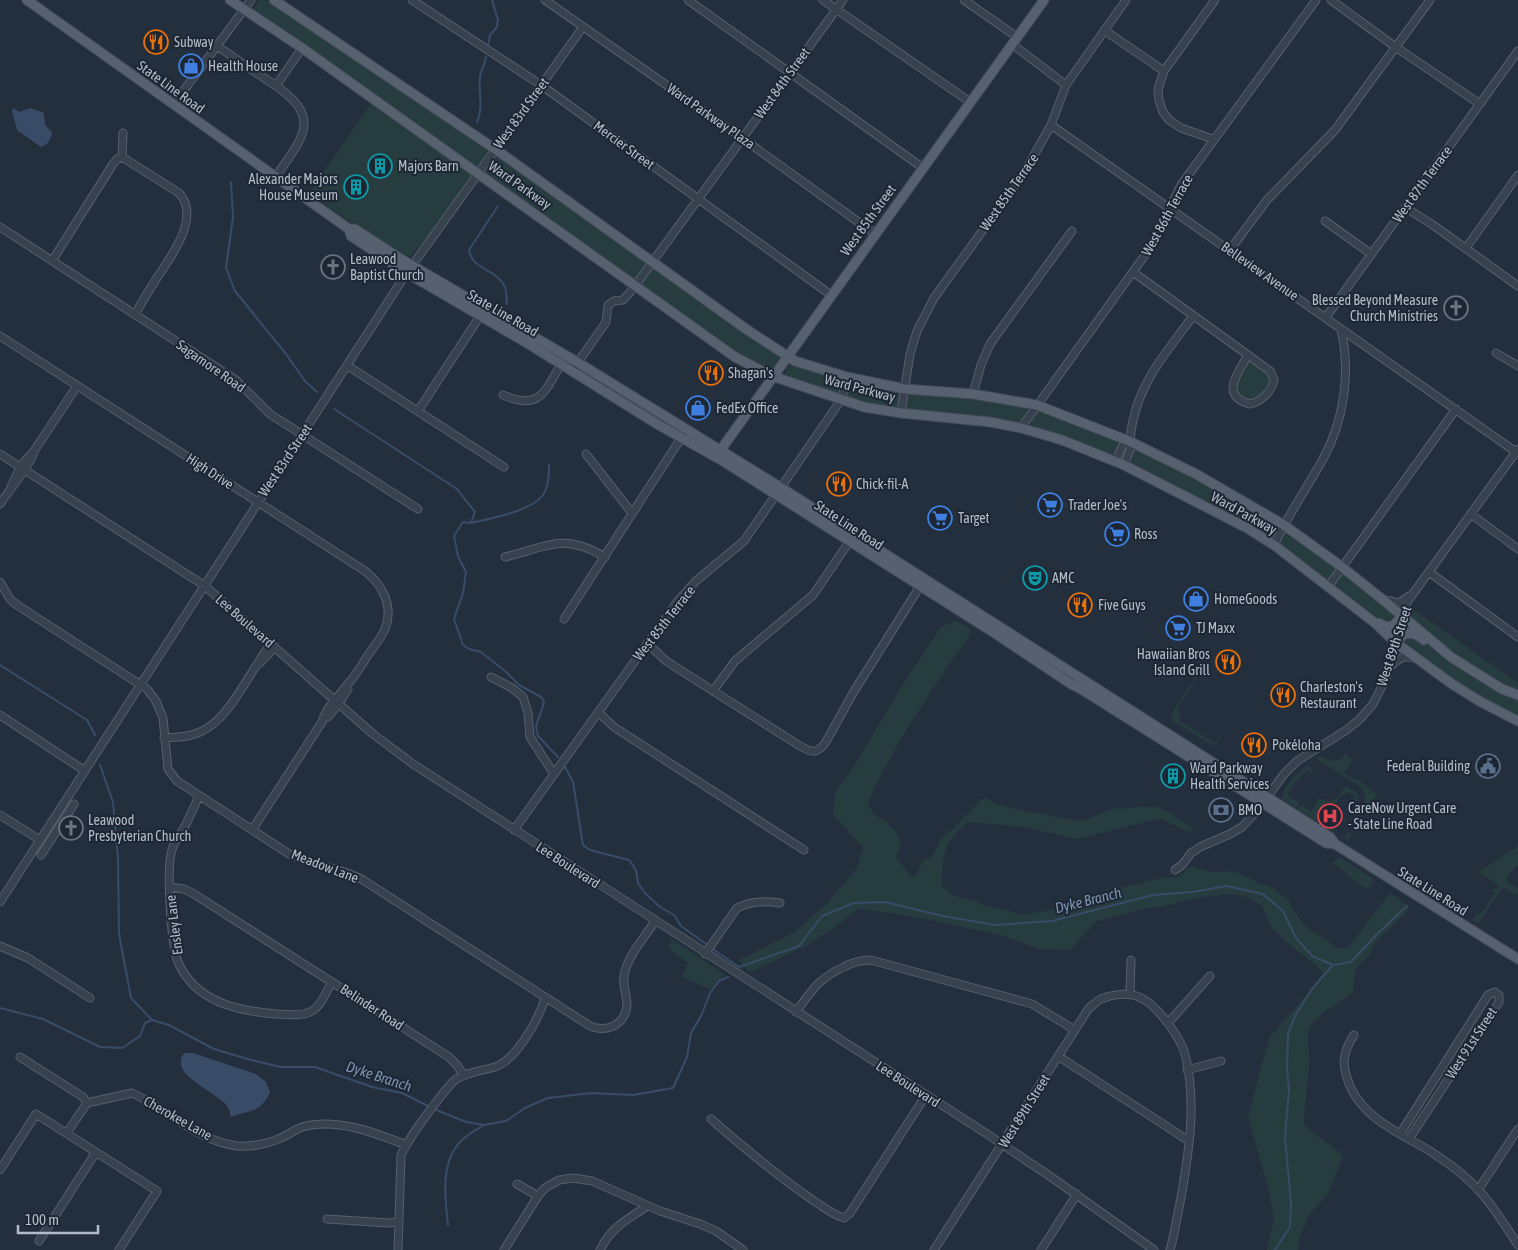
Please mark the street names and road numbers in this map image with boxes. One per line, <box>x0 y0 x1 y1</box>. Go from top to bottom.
street label: West 84th Street <box>751 44 813 122</box>
street label: State Line Road <box>134 57 208 117</box>
street label: West 83rd Street <box>490 75 552 151</box>
street label: Ward Parkway Plaza <box>664 80 758 152</box>
street label: Mercier Street <box>590 118 658 172</box>
street label: West 87th Terrace <box>1389 143 1455 225</box>
street label: West 85th Terrace <box>976 150 1042 234</box>
street label: Ward Parkway <box>486 158 555 213</box>
street label: West 86th Terrace <box>1138 172 1196 258</box>
street label: West 85th Street <box>837 181 899 259</box>
street label: Belleview Avenue <box>1218 238 1302 304</box>
street label: State Line Road <box>465 286 541 340</box>
street label: Sagamore Road <box>173 336 249 396</box>
street label: Ward Parkway <box>823 371 897 405</box>
street label: West 83rd Street <box>255 421 315 499</box>
street label: High Drive <box>183 450 237 492</box>
street label: Ward Parkway <box>1208 488 1280 538</box>
street label: State Line Road <box>812 497 886 553</box>
street label: West 85th Terrace <box>630 582 698 664</box>
street label: Lee Boulevard <box>212 591 278 651</box>
street label: West 89th Street <box>1373 604 1415 688</box>
street label: Lee Boulevard <box>533 839 603 891</box>
street label: Meadow Lane <box>289 846 361 886</box>
street label: State Line Road <box>1395 863 1471 919</box>
street label: Ensley Lane <box>162 894 186 956</box>
street label: Belinder Road <box>337 981 407 1033</box>
street label: West 91st Street <box>1442 1004 1500 1082</box>
street label: Lee Boulevard <box>873 1058 943 1110</box>
street label: West 89th Street <box>995 1071 1053 1151</box>
street label: Cherokee Lane <box>141 1093 215 1143</box>

